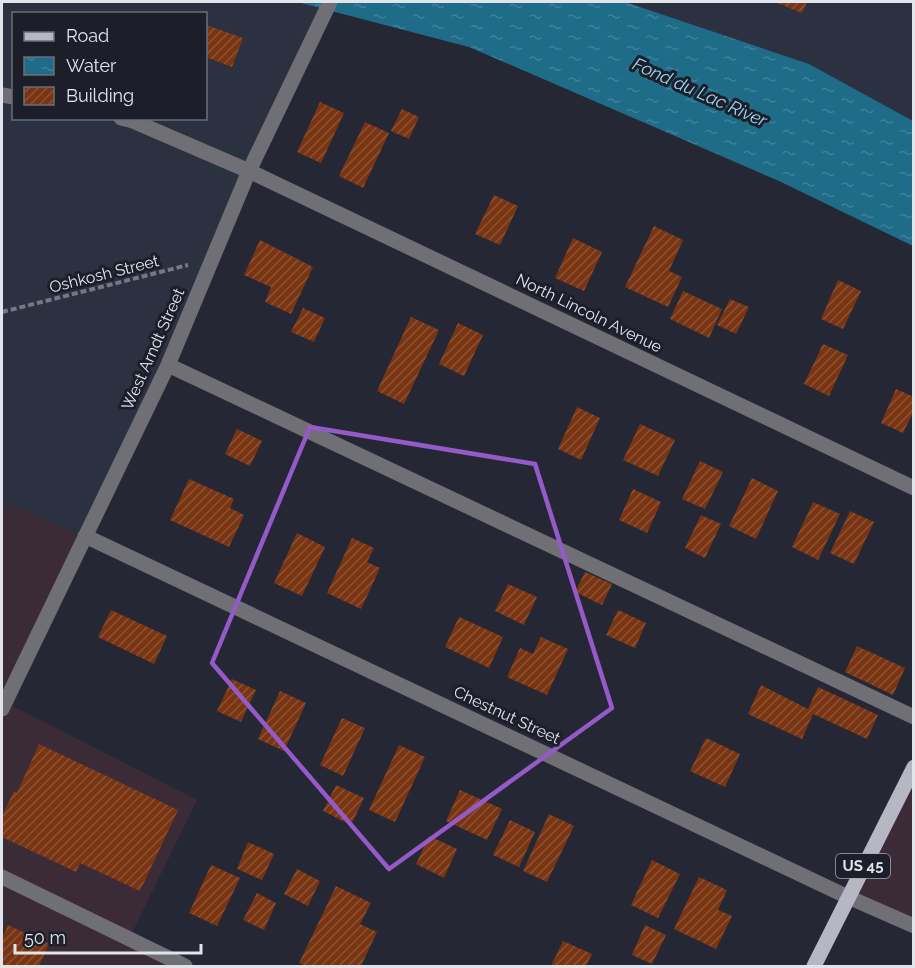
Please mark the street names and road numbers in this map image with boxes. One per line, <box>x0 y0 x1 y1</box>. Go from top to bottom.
street label: Oshkosh Street <box>47 251 161 297</box>
street label: North Lincoln Avenue <box>513 269 665 357</box>
street label: West Arndt Street <box>118 285 189 413</box>
street label: Chestnut Street <box>451 682 564 748</box>
road number: US 45 <box>836 854 890 878</box>

